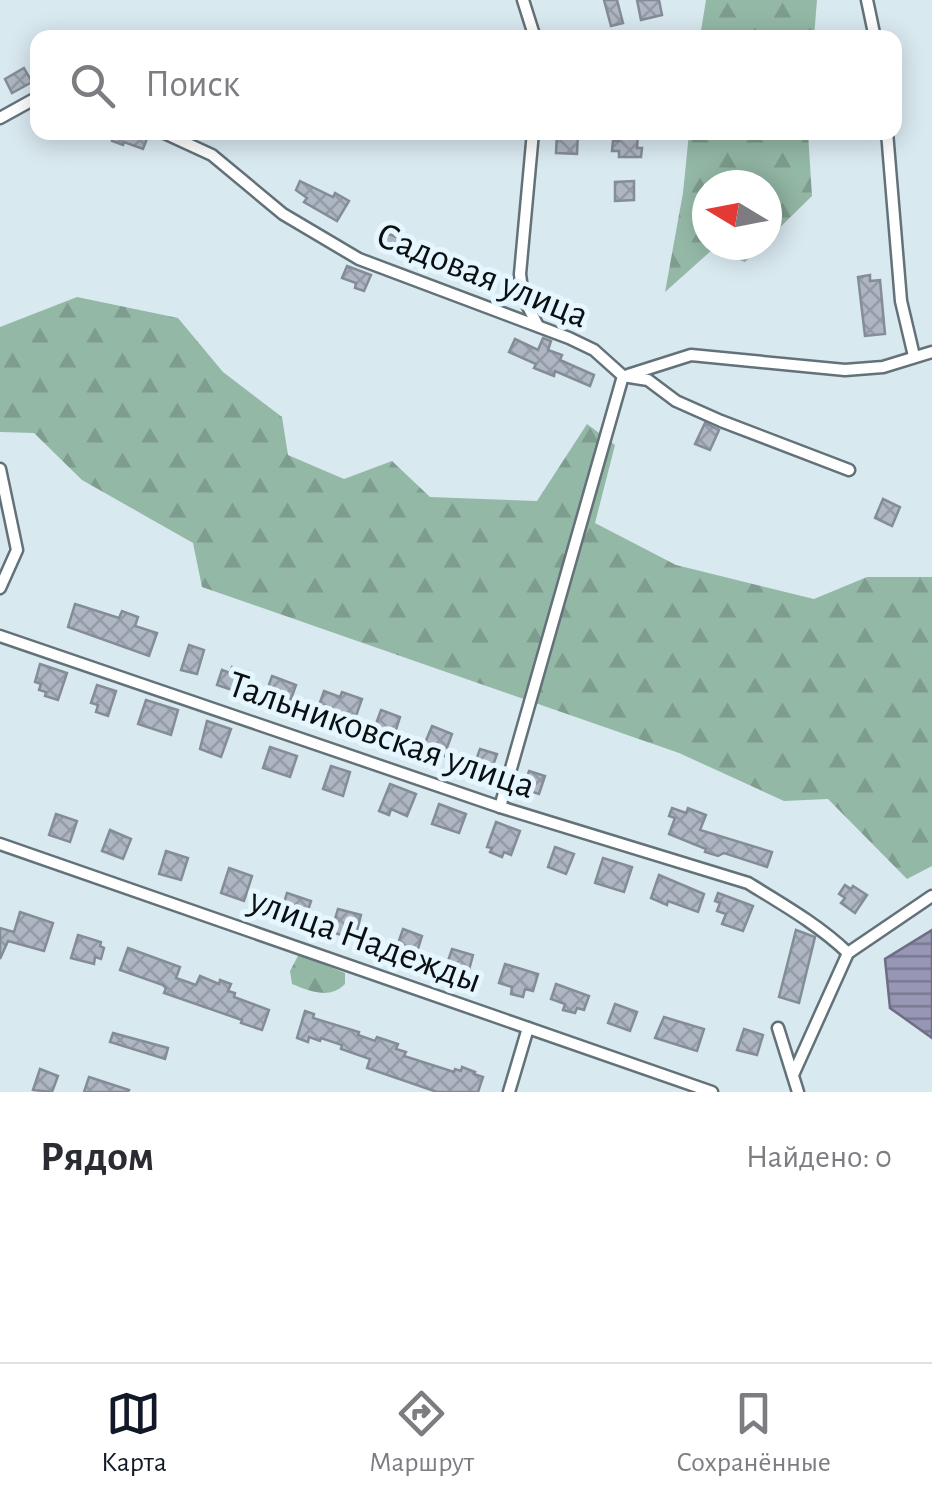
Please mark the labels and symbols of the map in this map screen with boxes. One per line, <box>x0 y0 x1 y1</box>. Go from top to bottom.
north arrow <box>692 170 782 260</box>
street label: Садовая улица <box>371 216 594 336</box>
street label: Тальниковская улица <box>223 666 539 806</box>
street label: улица Надежды <box>243 881 486 1000</box>

